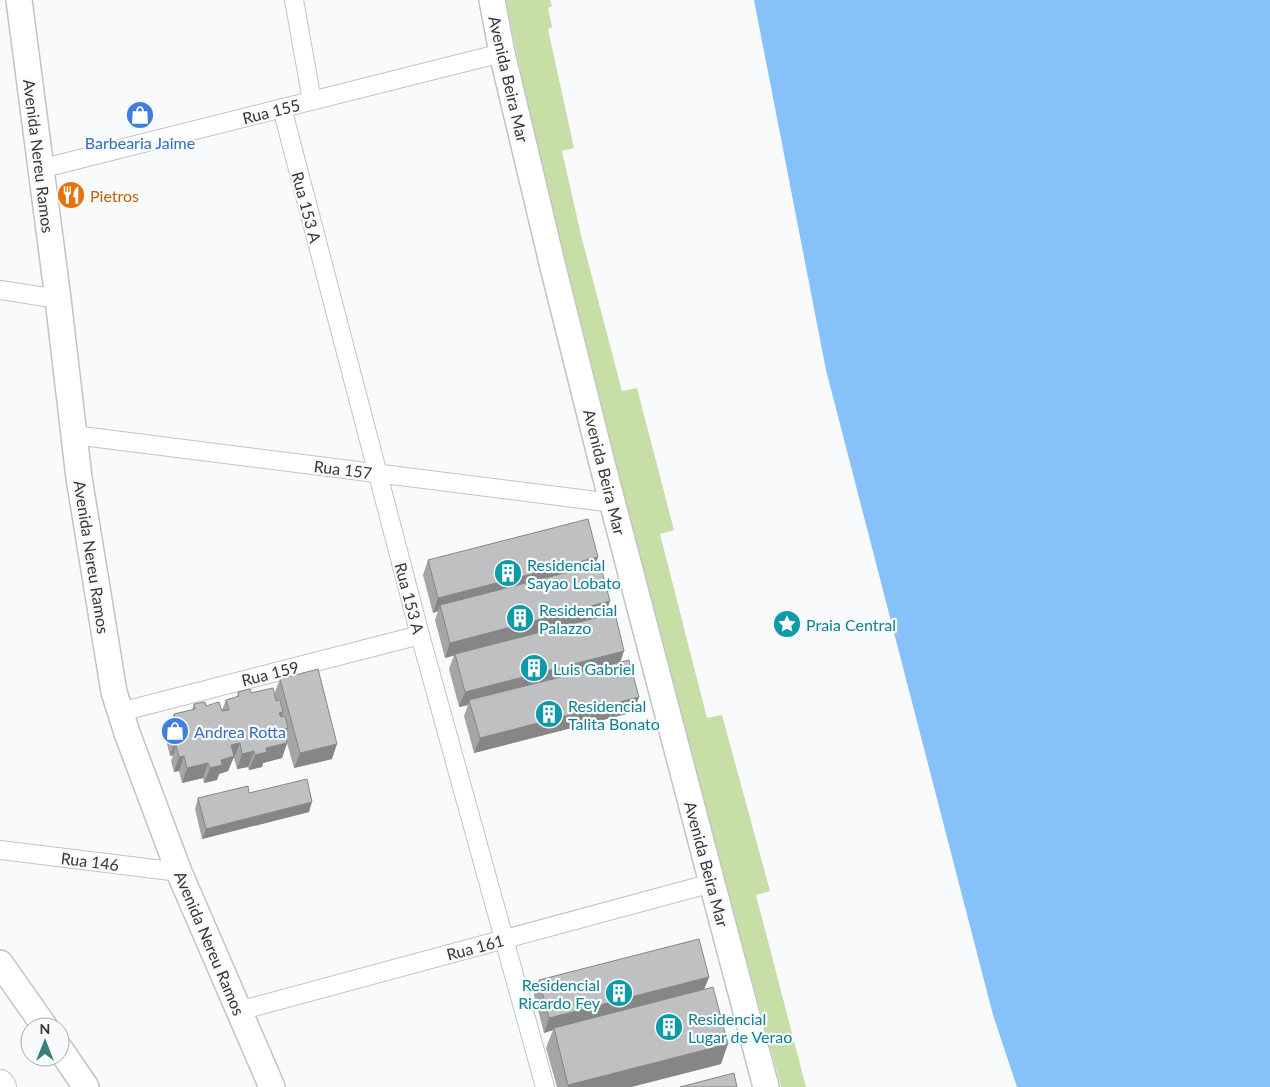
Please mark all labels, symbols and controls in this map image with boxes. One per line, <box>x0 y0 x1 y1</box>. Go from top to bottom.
street label: Avenida Beira Mar <box>485 14 533 144</box>
street label: Avenida Nereu Ramos <box>20 78 58 234</box>
street label: Rua 155 <box>240 95 302 127</box>
shop icon: Barbearia Jaime <box>125 100 155 130</box>
place label: Barbearia Jaime <box>85 133 195 152</box>
street label: Rua 153 A <box>288 169 326 245</box>
restaurant icon: Pietros <box>56 180 86 210</box>
place label: Pietros <box>90 186 139 205</box>
street label: Avenida Beira Mar <box>580 407 630 537</box>
street label: Rua 157 <box>313 456 373 482</box>
street label: Avenida Nereu Ramos <box>71 479 114 635</box>
place label: Residencial Sayao Lobato <box>527 555 621 592</box>
building icon: Residencial Sayao Lobato <box>493 558 523 588</box>
street label: Rua 153 A <box>391 560 429 636</box>
place label: Residencial Palazzo <box>539 600 617 637</box>
building icon: Residencial Palazzo <box>505 603 535 633</box>
place icon: Praia Central <box>772 609 802 639</box>
place label: Praia Central <box>806 615 896 634</box>
building icon: Luis Gabriel <box>519 653 549 683</box>
street label: Rua 159 <box>239 657 301 689</box>
place label: Luis Gabriel <box>553 659 635 678</box>
place label: Residencial Talita Bonato <box>568 696 660 733</box>
building icon: Residencial Talita Bonato <box>534 699 564 729</box>
shop icon: Andrea Rotta <box>160 716 190 746</box>
place label: Andrea Rotta <box>194 722 286 741</box>
street label: Avenida Beira Mar <box>681 799 733 929</box>
street label: Rua 146 <box>60 848 120 874</box>
street label: Avenida Nereu Ramos <box>171 868 249 1018</box>
street label: Rua 161 <box>444 930 506 964</box>
place label: Residencial Ricardo Fey <box>518 975 601 1012</box>
building icon: Residencial Ricardo Fey <box>604 978 634 1008</box>
place label: Residencial Lugar de Verao <box>688 1009 792 1046</box>
building icon: Residencial Lugar de Verao <box>654 1012 684 1042</box>
north arrow <box>20 1017 70 1067</box>
text: N <box>40 1020 50 1037</box>

